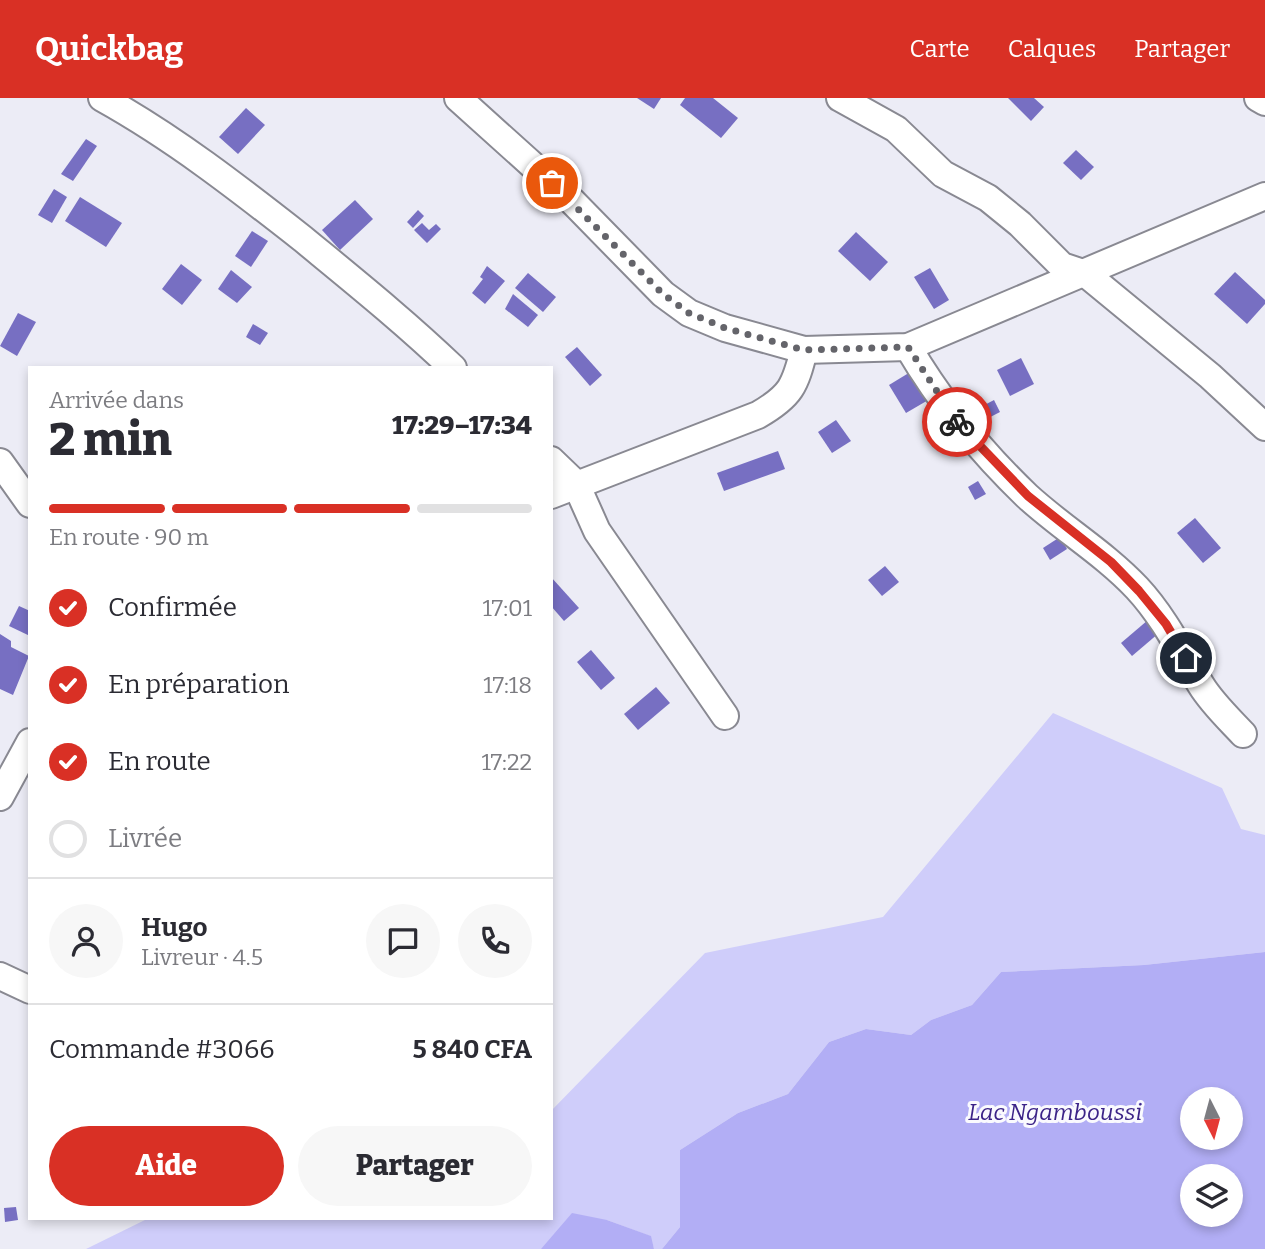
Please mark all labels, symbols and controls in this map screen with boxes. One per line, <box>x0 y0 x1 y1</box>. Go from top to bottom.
text: Quickbag <box>35 29 184 69</box>
text: Carte <box>910 35 970 63</box>
text: Calques <box>1008 35 1096 63</box>
text: Partager <box>1134 35 1230 63</box>
pin <box>522 153 582 213</box>
icon: bag <box>533 164 571 202</box>
text: Arrivée dans <box>49 386 184 414</box>
courier <box>922 387 992 457</box>
icon: bike <box>938 403 976 441</box>
text: 17:29–17:34 <box>392 410 532 441</box>
text: 2 min <box>49 412 172 467</box>
text: En route · 90 m <box>49 523 209 551</box>
icon: check <box>49 589 87 627</box>
text: Confirmée <box>108 592 237 623</box>
text: 17:01 <box>482 594 532 622</box>
pin <box>1156 628 1216 688</box>
icon: home <box>1167 639 1205 677</box>
icon: check <box>49 666 87 704</box>
text: En préparation <box>108 669 289 700</box>
text: 17:18 <box>483 671 532 699</box>
icon: check <box>49 743 87 781</box>
text: En route <box>108 746 211 777</box>
text: 17:22 <box>481 748 532 776</box>
text: Livrée <box>108 823 182 854</box>
button: person <box>49 904 123 978</box>
button: chat <box>366 904 440 978</box>
button: phone <box>458 904 532 978</box>
text: Hugo <box>141 912 207 943</box>
text: Livreur · 4.5 <box>141 943 263 971</box>
text: Commande #3066 <box>49 1034 275 1065</box>
text: 5 840 CFA <box>413 1034 532 1065</box>
north arrow <box>1180 1087 1242 1150</box>
map controls <box>1180 1087 1243 1227</box>
water label: Lac Ngamboussi <box>968 1098 1142 1126</box>
button: Aide <box>49 1126 284 1206</box>
button: Partager <box>298 1126 532 1206</box>
button: layers <box>1180 1164 1243 1227</box>

